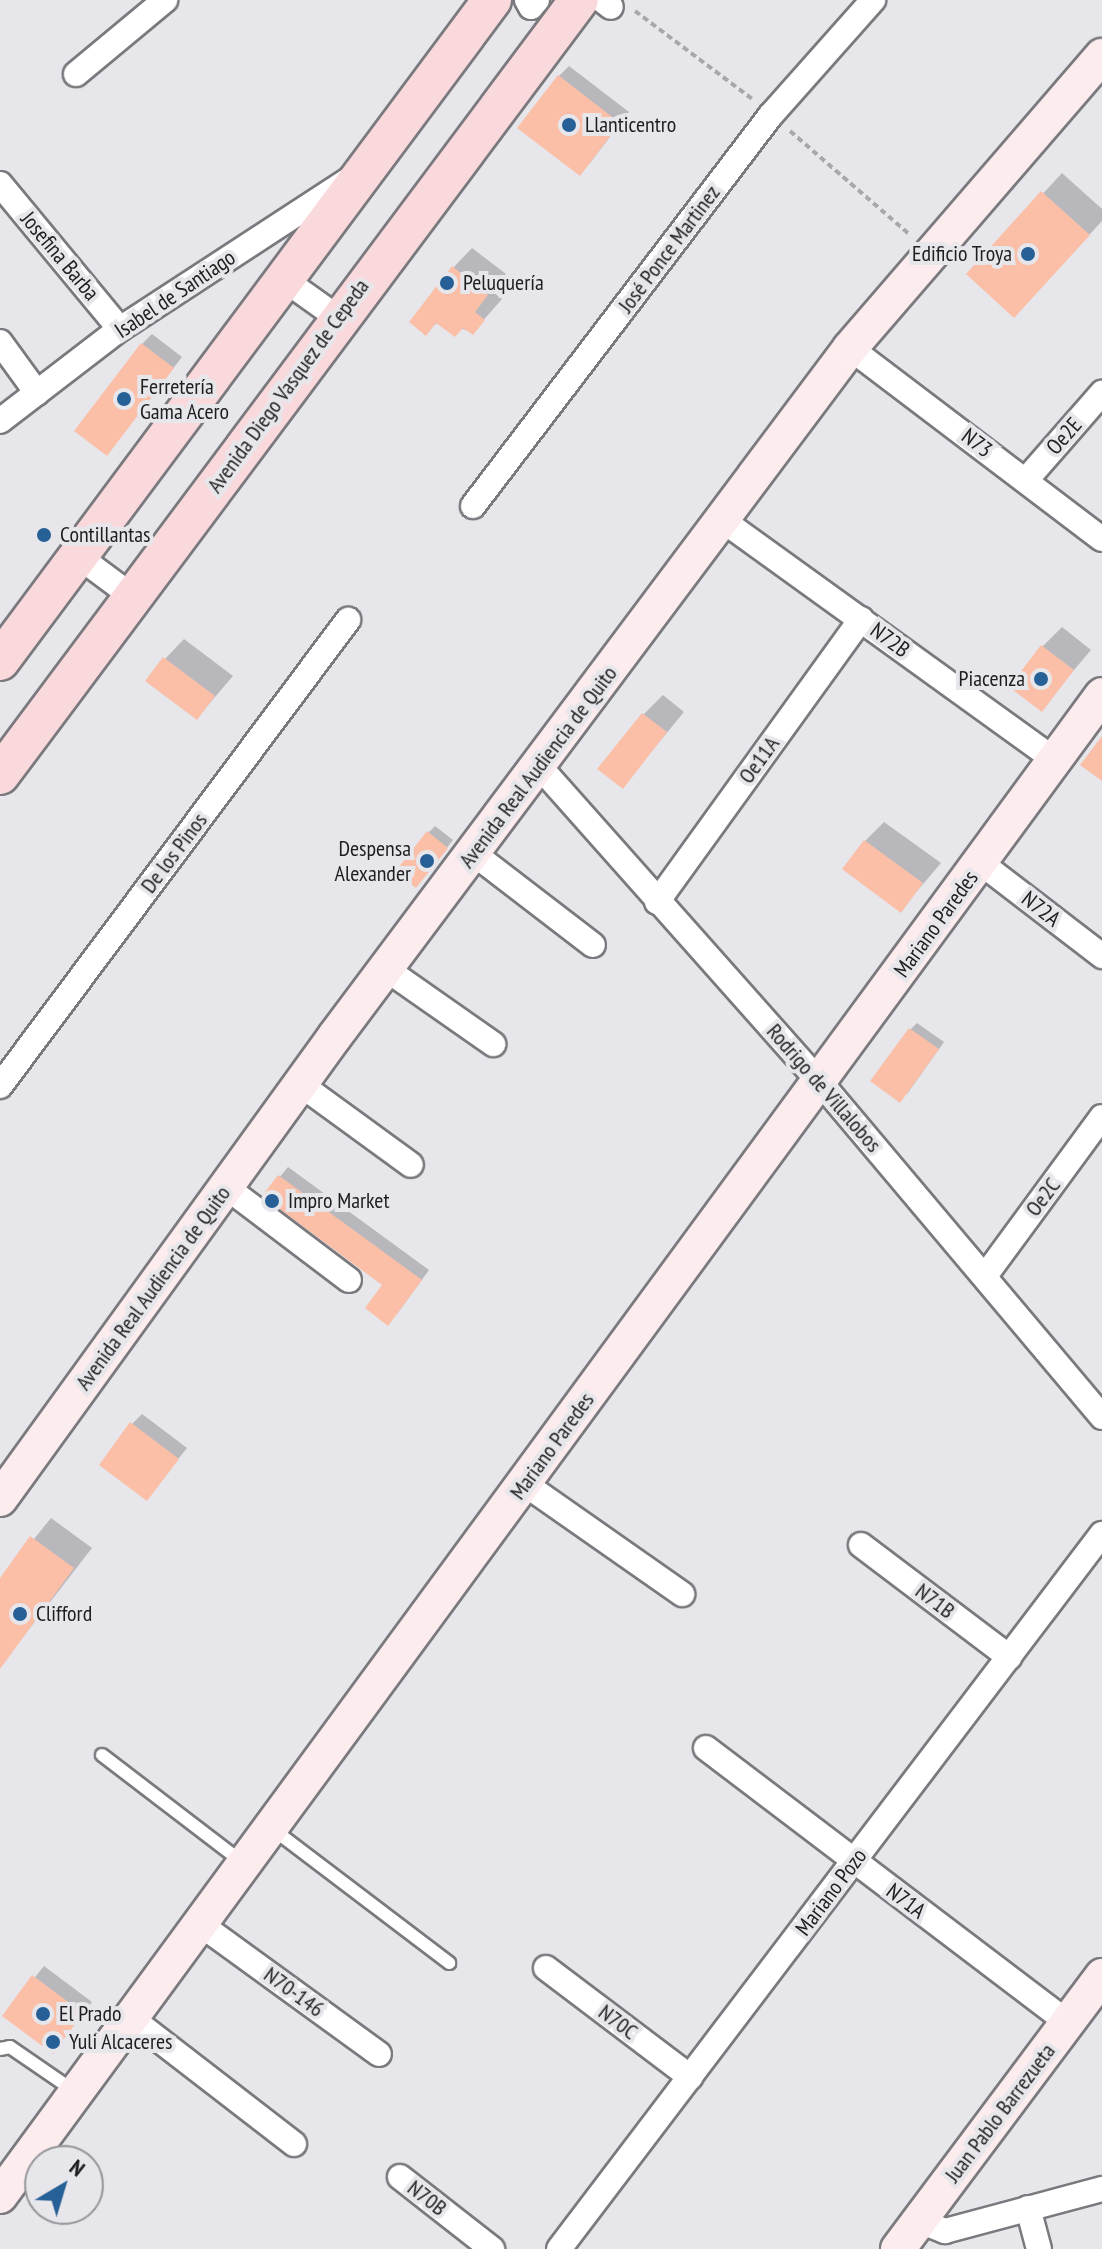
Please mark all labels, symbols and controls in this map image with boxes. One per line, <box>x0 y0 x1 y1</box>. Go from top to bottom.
place label: Llanticentro <box>585 112 676 138</box>
marker: Llanticentro <box>560 116 578 134</box>
street label: José Ponce Martinez <box>613 180 725 318</box>
street label: Josefina Barba <box>15 206 105 306</box>
place label: Edificio Troya <box>912 241 1012 267</box>
street label: Isabel de Santiago <box>110 244 240 344</box>
marker: Edificio Troya <box>1019 245 1037 263</box>
place label: Peluquería <box>463 270 544 296</box>
street label: Avenida Diego Vasquez de Cepeda <box>201 274 375 498</box>
marker: Peluquería <box>438 274 456 292</box>
place label: Ferretería Gama Acero <box>140 373 230 424</box>
marker: Ferretería Gama Acero <box>115 390 133 408</box>
street label: Oe2E <box>1041 412 1087 460</box>
street label: N73 <box>956 423 998 463</box>
place label: Contillantas <box>60 522 150 548</box>
marker: Contillantas <box>35 526 53 544</box>
street label: N72B <box>865 617 915 663</box>
street label: Avenida Real Audiencia de Quito <box>453 661 623 873</box>
place label: Piacenza <box>959 666 1025 692</box>
marker: Piacenza <box>1032 670 1050 688</box>
street label: Oe11A <box>733 731 785 789</box>
street label: De los Pinos <box>135 808 213 898</box>
place label: Despensa Alexander <box>335 835 411 886</box>
marker: Despensa Alexander <box>418 852 436 870</box>
street label: Mariano Paredes <box>888 865 984 983</box>
street label: N72A <box>1016 886 1066 932</box>
street label: Rodrigo de Villalobos <box>761 1018 887 1158</box>
street label: Oe2C <box>1020 1173 1066 1221</box>
street label: Avenida Real Audiencia de Quito <box>70 1181 236 1395</box>
place label: Impro Market <box>288 1188 390 1214</box>
marker: Impro Market <box>263 1192 281 1210</box>
street label: Mariano Paredes <box>504 1387 600 1505</box>
street label: N71B <box>910 1578 960 1624</box>
place label: Clifford <box>36 1601 92 1627</box>
marker: Clifford <box>11 1605 29 1623</box>
street label: Mariano Pozo <box>790 1843 872 1941</box>
street label: N71A <box>881 1878 931 1924</box>
street label: N70-146 <box>259 1961 329 2023</box>
street label: N70C <box>593 1999 643 2045</box>
place label: El Prado <box>59 2001 121 2027</box>
marker: El Prado <box>34 2005 52 2023</box>
place label: Yuli Alcaceres <box>69 2029 173 2055</box>
marker: Yuli Alcaceres <box>44 2033 62 2051</box>
street label: Juan Pablo Barrezueta <box>939 2039 1061 2187</box>
north arrow <box>24 2145 104 2225</box>
text: N <box>64 2153 91 2182</box>
street label: N70B <box>402 2175 452 2221</box>

